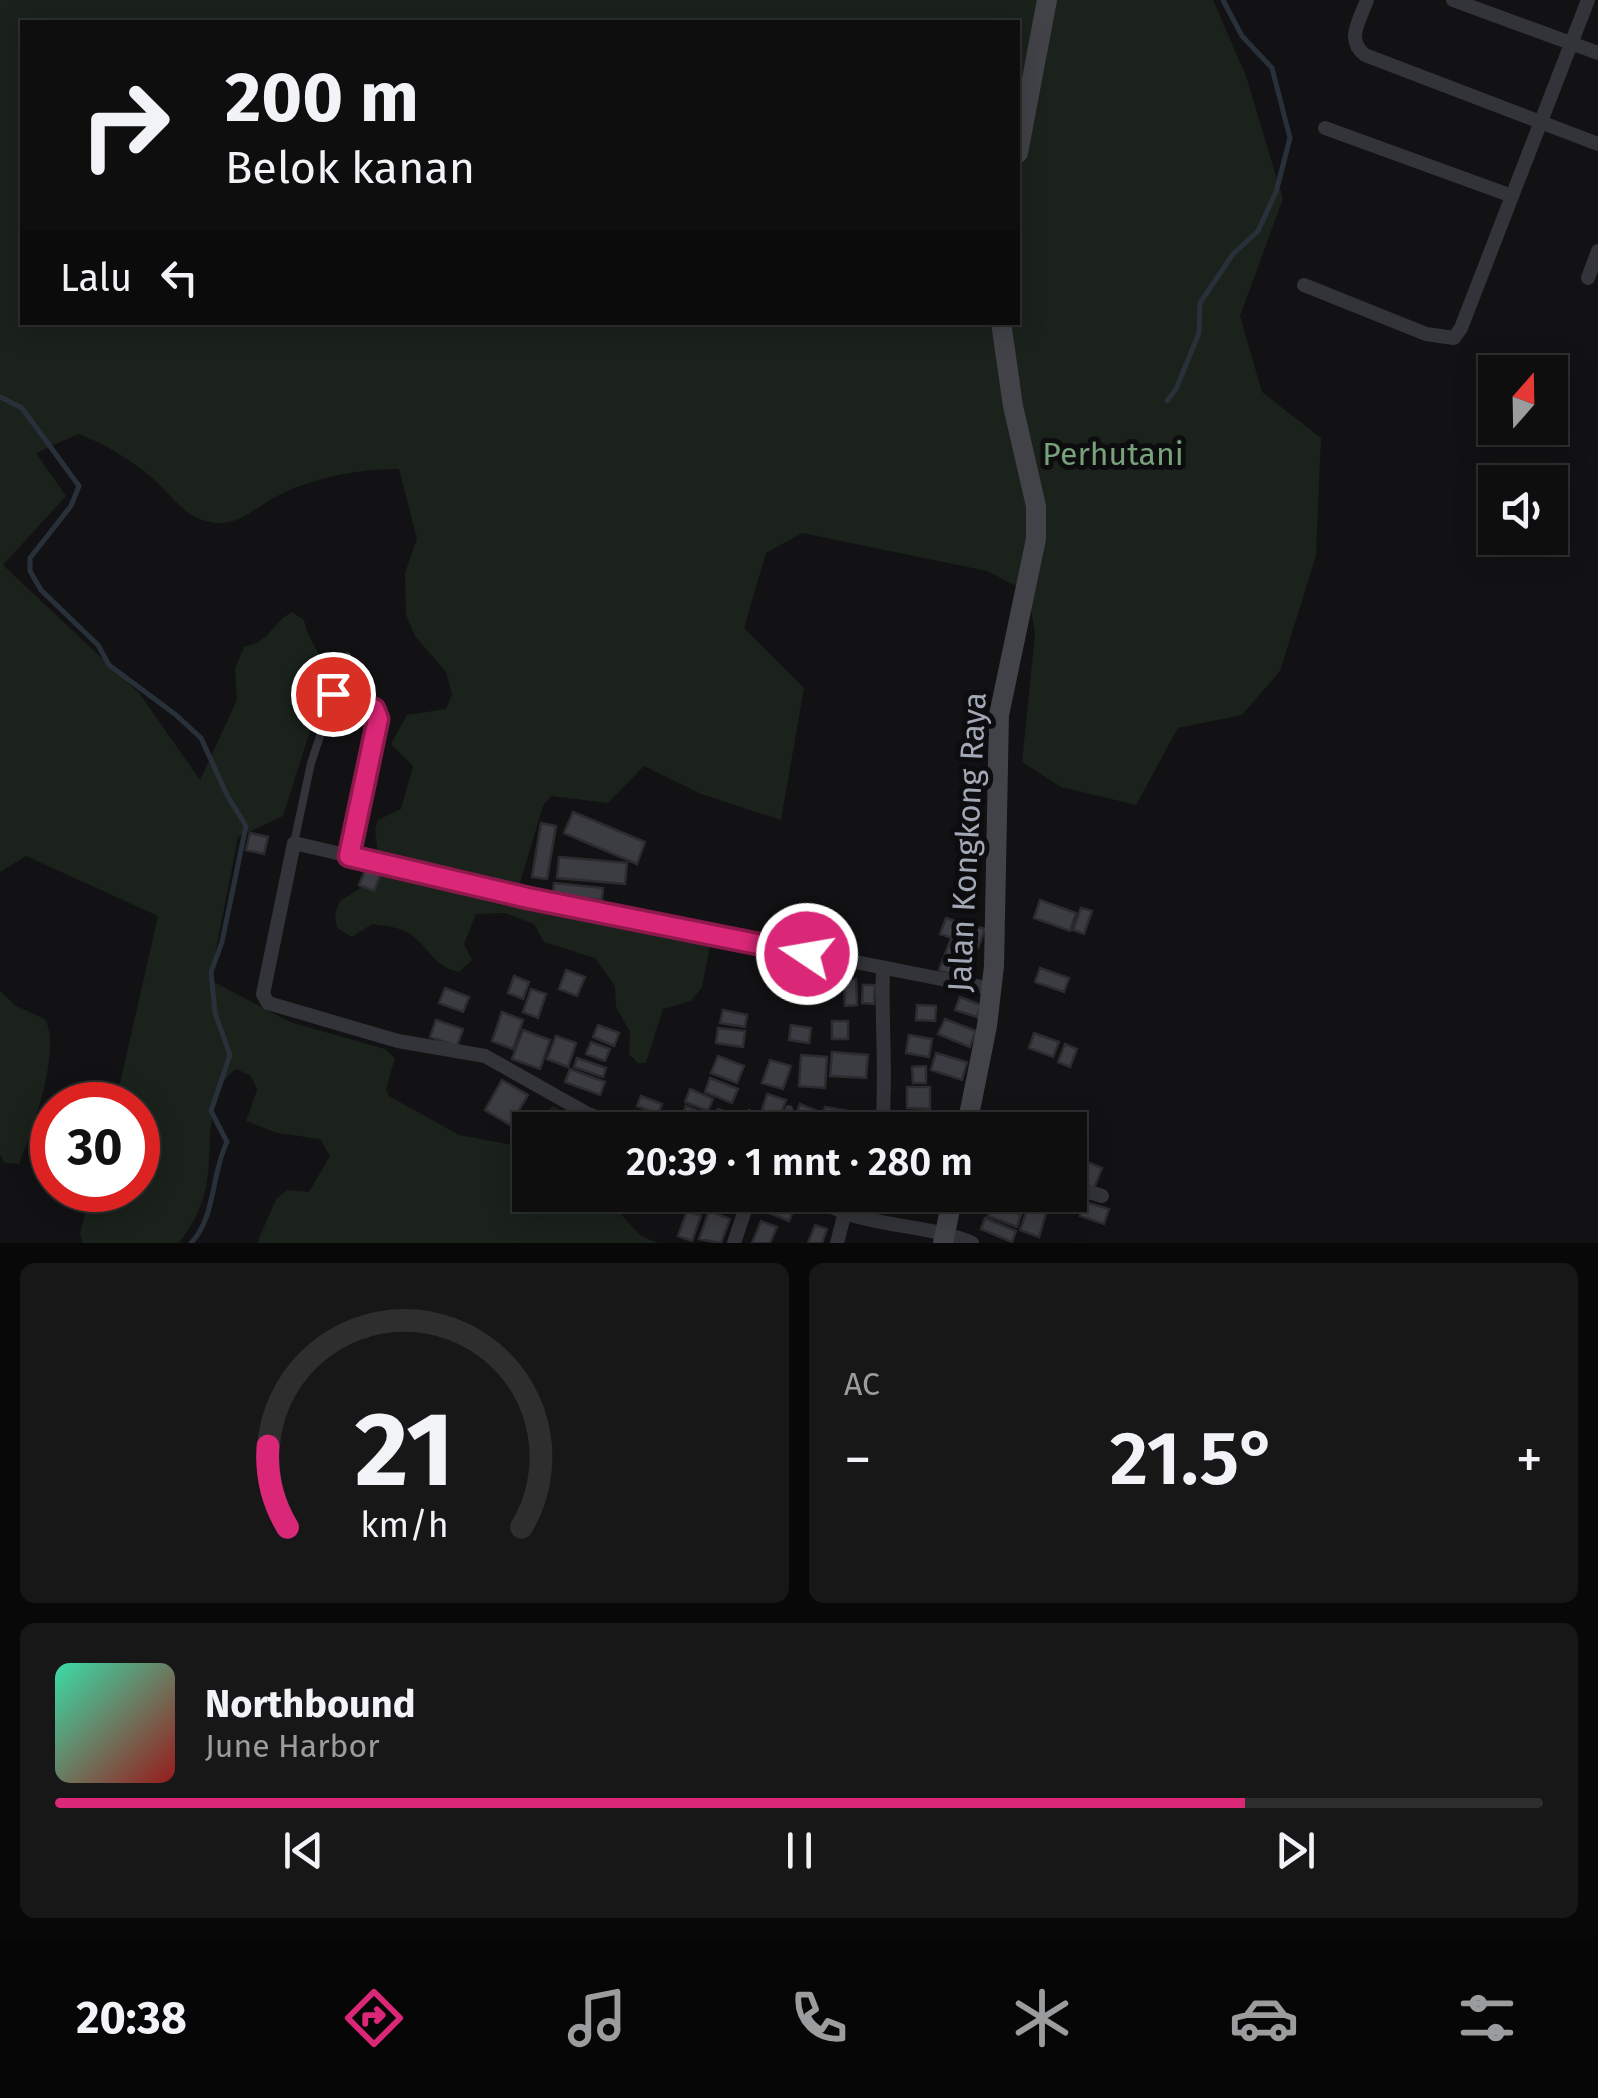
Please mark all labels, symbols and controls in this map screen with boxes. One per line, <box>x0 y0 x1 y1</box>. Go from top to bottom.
text: 200 m <box>225 56 419 140</box>
icon: right <box>60 60 190 190</box>
text: Belok kanan <box>225 141 475 195</box>
icon: left <box>152 250 207 305</box>
text: Lalu <box>60 255 132 301</box>
north arrow <box>1478 355 1568 445</box>
map controls <box>1478 355 1568 555</box>
park label: Perhutani <box>1042 435 1184 473</box>
button: sound <box>1478 465 1568 555</box>
pin <box>291 652 376 737</box>
icon: arrive <box>306 667 361 722</box>
street label: Jalan Kongkong Raya <box>940 691 994 993</box>
position arrow <box>755 902 859 1006</box>
speed limit sign: 30 <box>30 1082 160 1212</box>
text: 20:39 · 1 mnt · 280 m <box>626 1139 973 1185</box>
text: AC <box>844 1365 880 1403</box>
text: 21 <box>355 1388 454 1513</box>
text: 21.5° <box>1110 1414 1277 1504</box>
text: − <box>844 1427 872 1493</box>
text: + <box>1516 1427 1543 1493</box>
text: km/h <box>360 1504 449 1546</box>
text: Northbound <box>205 1681 416 1727</box>
text: June Harbor <box>205 1727 380 1765</box>
icon: previous <box>276 1823 331 1878</box>
icon: pause <box>772 1823 827 1878</box>
icon: next <box>1268 1823 1323 1878</box>
icon: directions <box>339 1983 409 2053</box>
icon: music <box>562 1983 632 2053</box>
icon: phone <box>784 1983 854 2053</box>
icon: climate <box>1007 1983 1077 2053</box>
icon: car <box>1229 1983 1299 2053</box>
icon: filters <box>1452 1983 1522 2053</box>
text: 20:38 <box>76 1991 187 2045</box>

